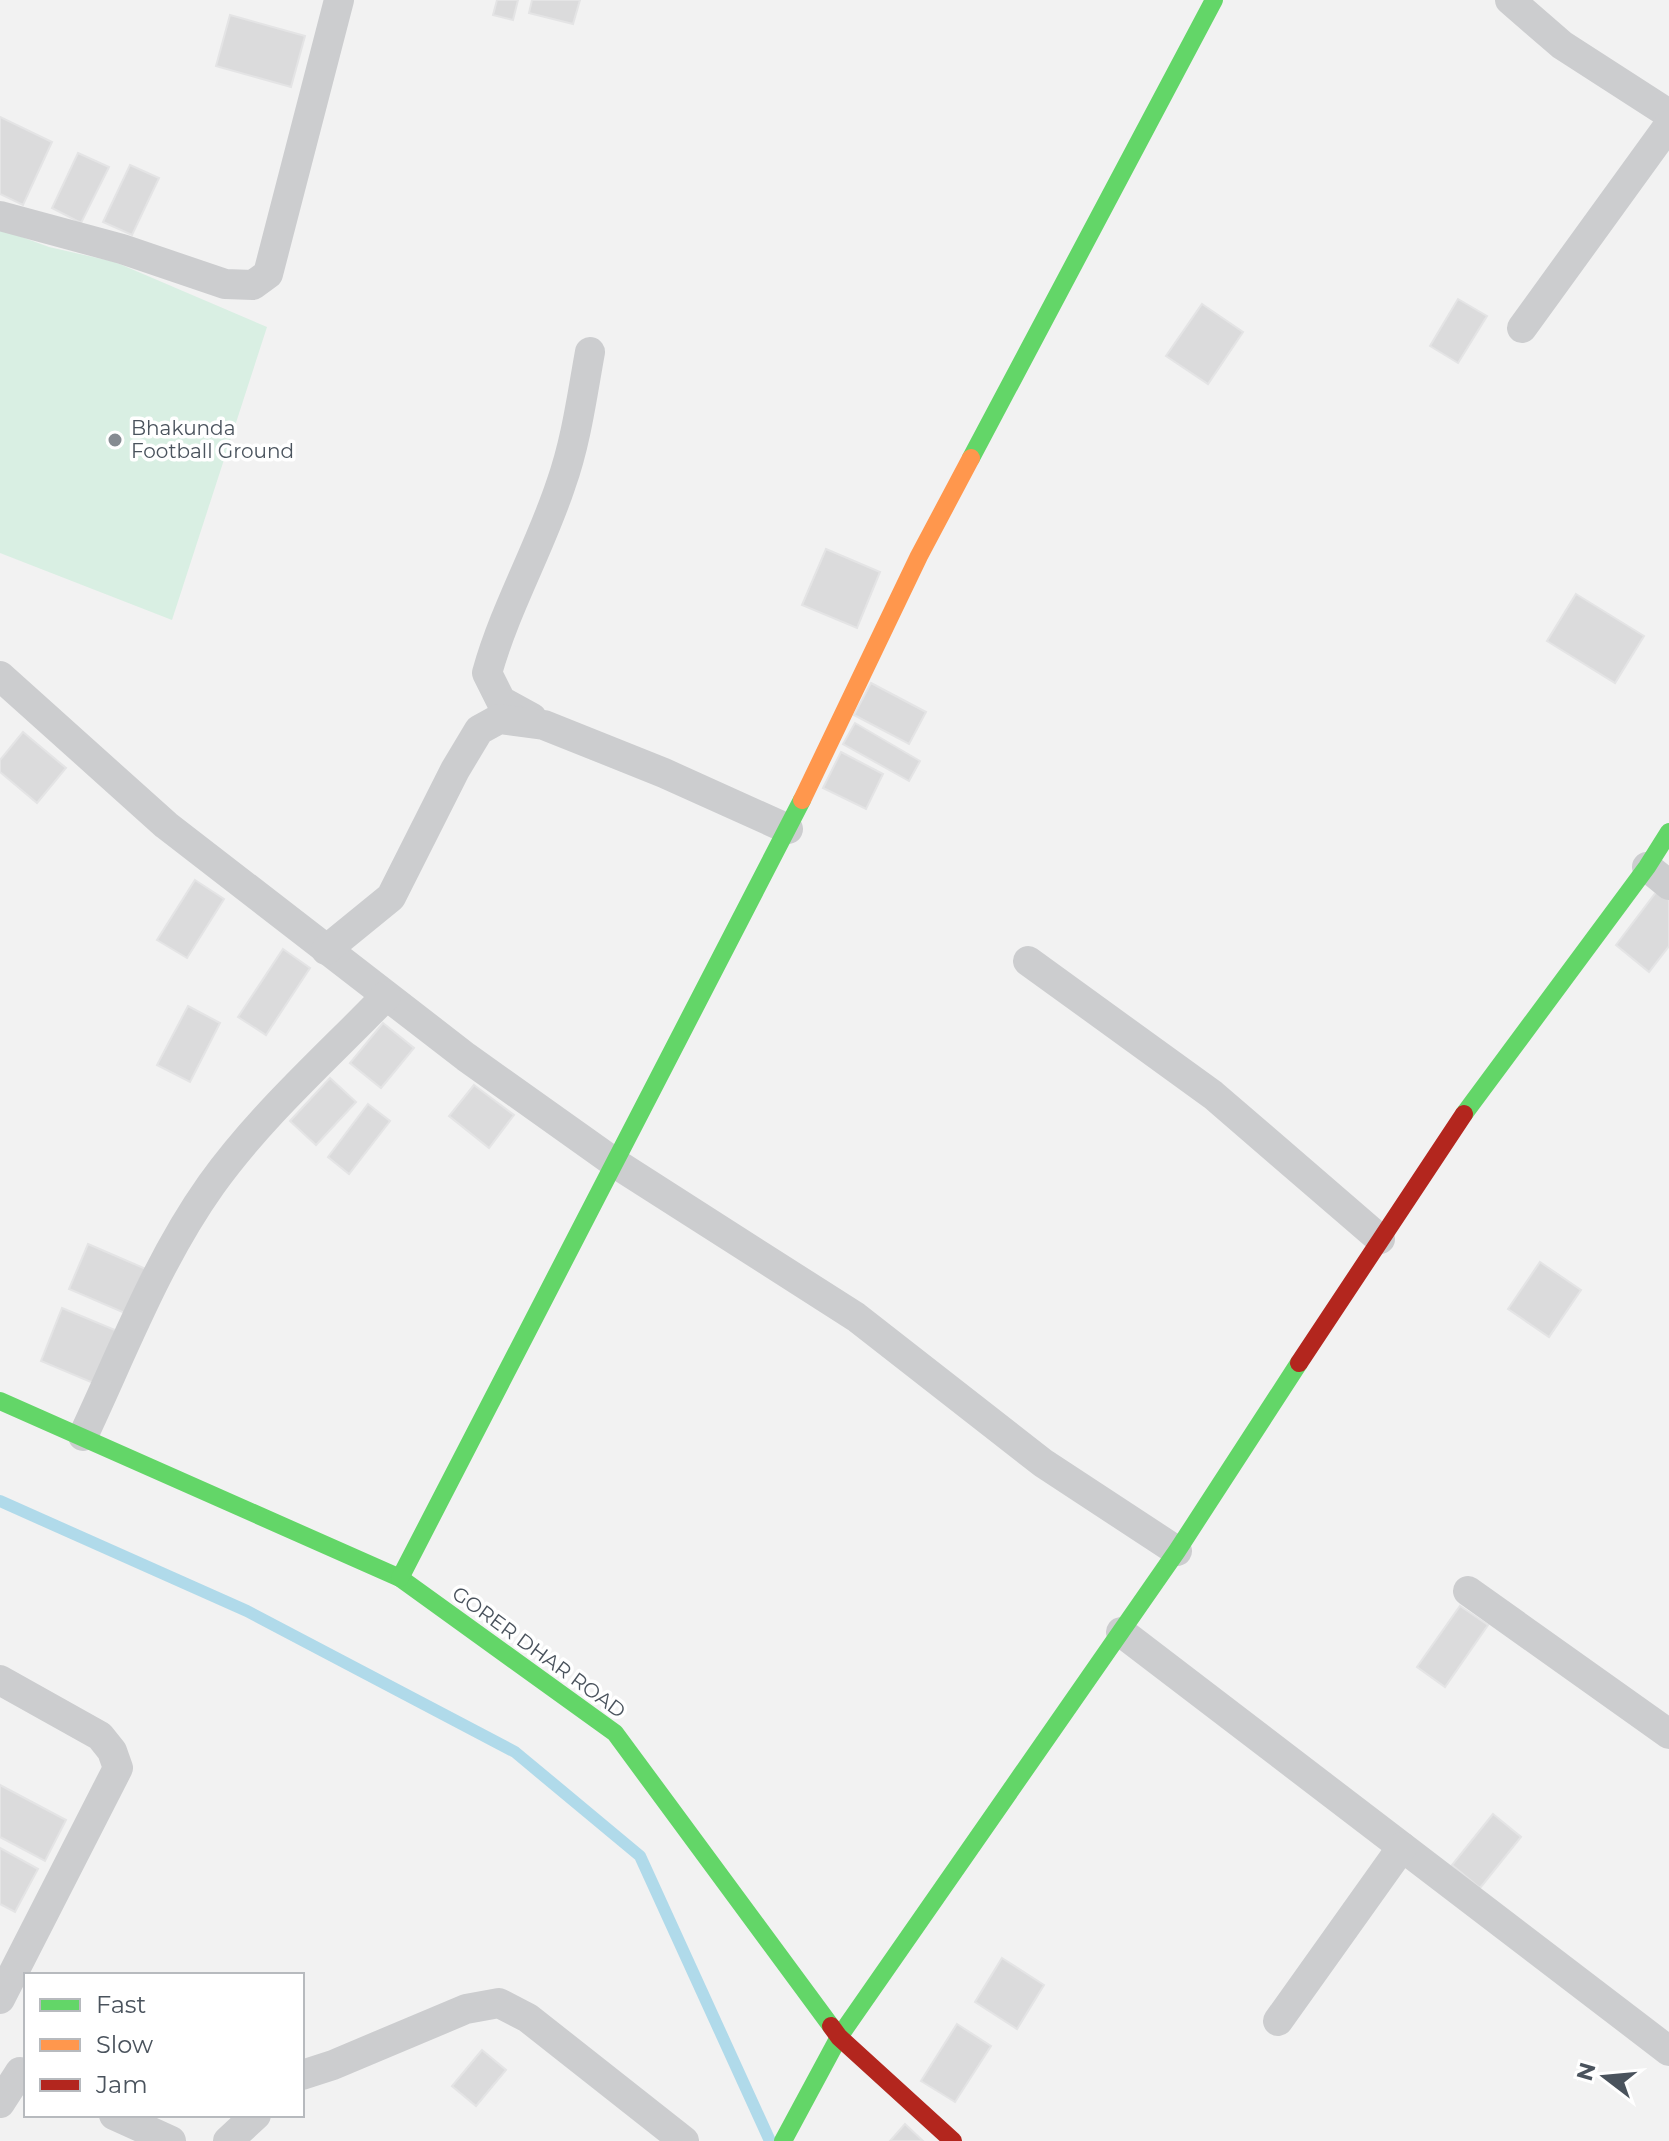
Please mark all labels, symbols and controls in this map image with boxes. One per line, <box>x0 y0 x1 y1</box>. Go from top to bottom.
place label: Bhakunda Football Ground <box>131 416 294 463</box>
marker: Bhakunda Football Ground <box>106 431 124 449</box>
street label: GORER DHAR ROAD <box>448 1581 630 1723</box>
legend <box>24 1973 304 2117</box>
text: Fast <box>96 1990 147 2019</box>
text: Slow <box>96 2030 153 2059</box>
north arrow <box>1565 2037 1645 2117</box>
text: N <box>1571 2059 1602 2084</box>
text: Jam <box>95 2070 148 2099</box>

